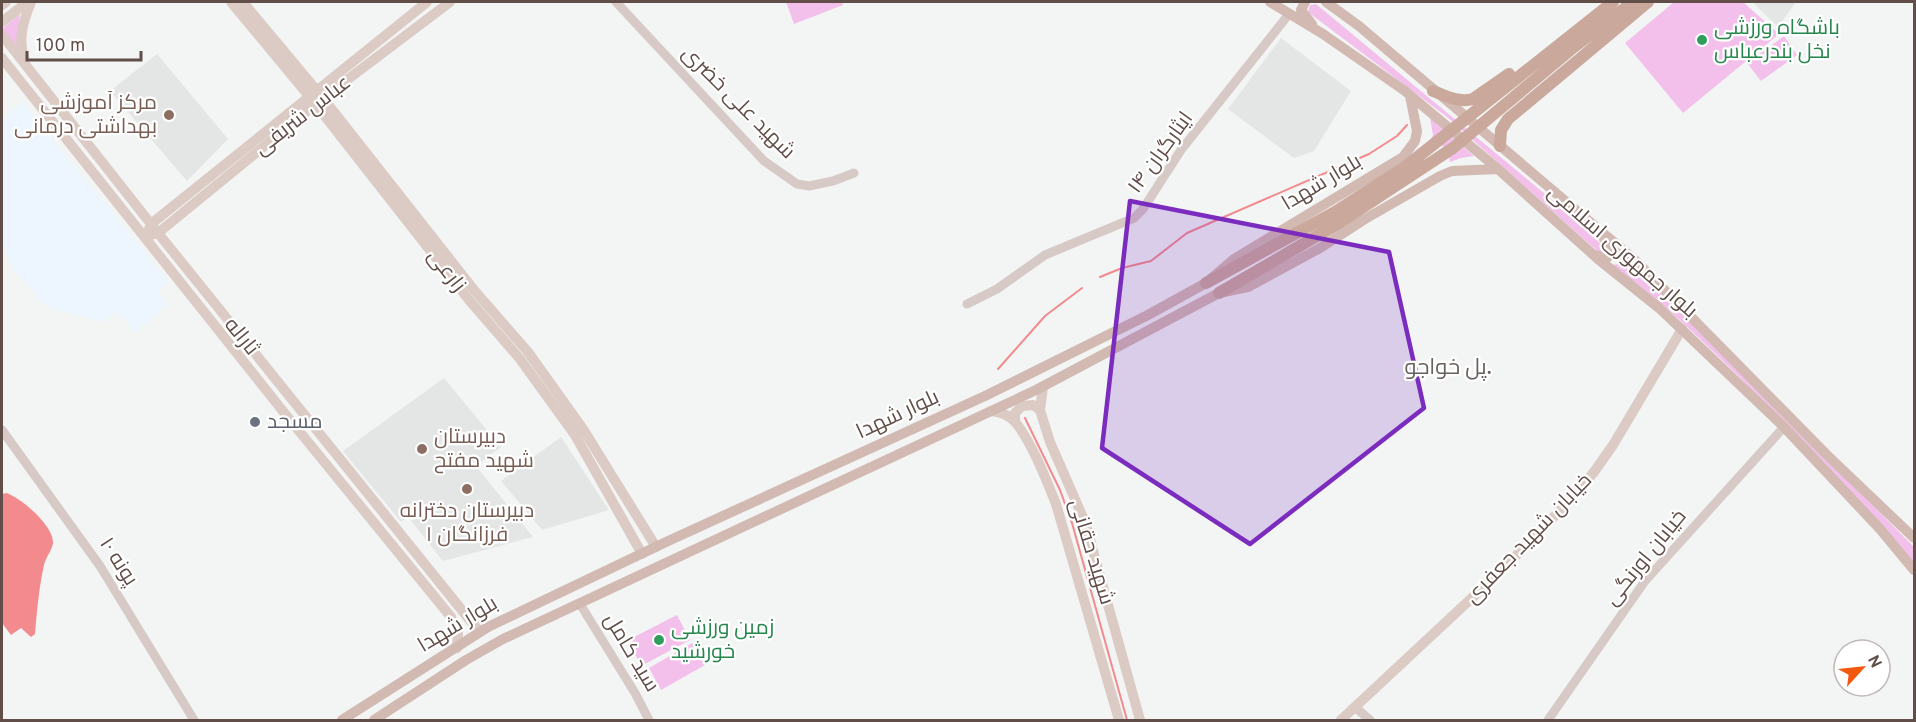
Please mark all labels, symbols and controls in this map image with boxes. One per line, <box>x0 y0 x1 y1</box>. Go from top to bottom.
place label: باشگاه ورزشی نخل بندرعباس <box>1714 15 1840 66</box>
scale bar <box>27 24 141 62</box>
marker: باشگاه ورزشی نخل بندرعباس <box>1695 33 1709 47</box>
text: 100 m <box>36 35 85 58</box>
street label: شهید علی خضری <box>675 40 801 166</box>
street label: عباس شریفی <box>249 70 357 162</box>
place label: مرکز آموزشی بهداشتی درمانی <box>14 90 157 141</box>
street label: ایثارگران ۱۴ <box>1122 107 1200 199</box>
marker: مرکز آموزشی بهداشتی درمانی <box>162 108 176 122</box>
street label: بلوار شهدا <box>1277 149 1367 217</box>
street label: بلوار جمهوری اسلامی <box>1541 179 1703 325</box>
street label: زارعی <box>421 244 471 298</box>
street label: ثاراله <box>218 313 265 362</box>
district label: پل خواجو. <box>1404 355 1492 382</box>
street label: بلوار شهدا <box>852 384 944 446</box>
place label: مسجد <box>267 409 322 436</box>
marker: مسجد <box>248 415 262 429</box>
place label: دبیرستان شهید مفتح <box>434 424 534 475</box>
marker: دبیرستان شهید مفتح <box>415 442 429 456</box>
street label: خیابان شهید جعفری <box>1460 468 1598 610</box>
marker: دبیرستان دخترانه فرزانگان ۱ <box>460 482 474 496</box>
street label: شهید حقانی <box>1062 496 1120 608</box>
place label: دبیرستان دخترانه فرزانگان ۱ <box>400 498 534 549</box>
street label: خیابان اورنگی <box>1599 504 1693 612</box>
street label: پونه ۱۰ <box>92 533 144 592</box>
street label: بلوار شهدا <box>413 591 503 659</box>
street label: سید کامل <box>597 609 665 697</box>
place label: زمین ورزشی خورشید <box>671 615 774 666</box>
marker: زمین ورزشی خورشید <box>652 633 666 647</box>
north arrow <box>1832 638 1892 698</box>
text: N <box>1862 652 1885 672</box>

